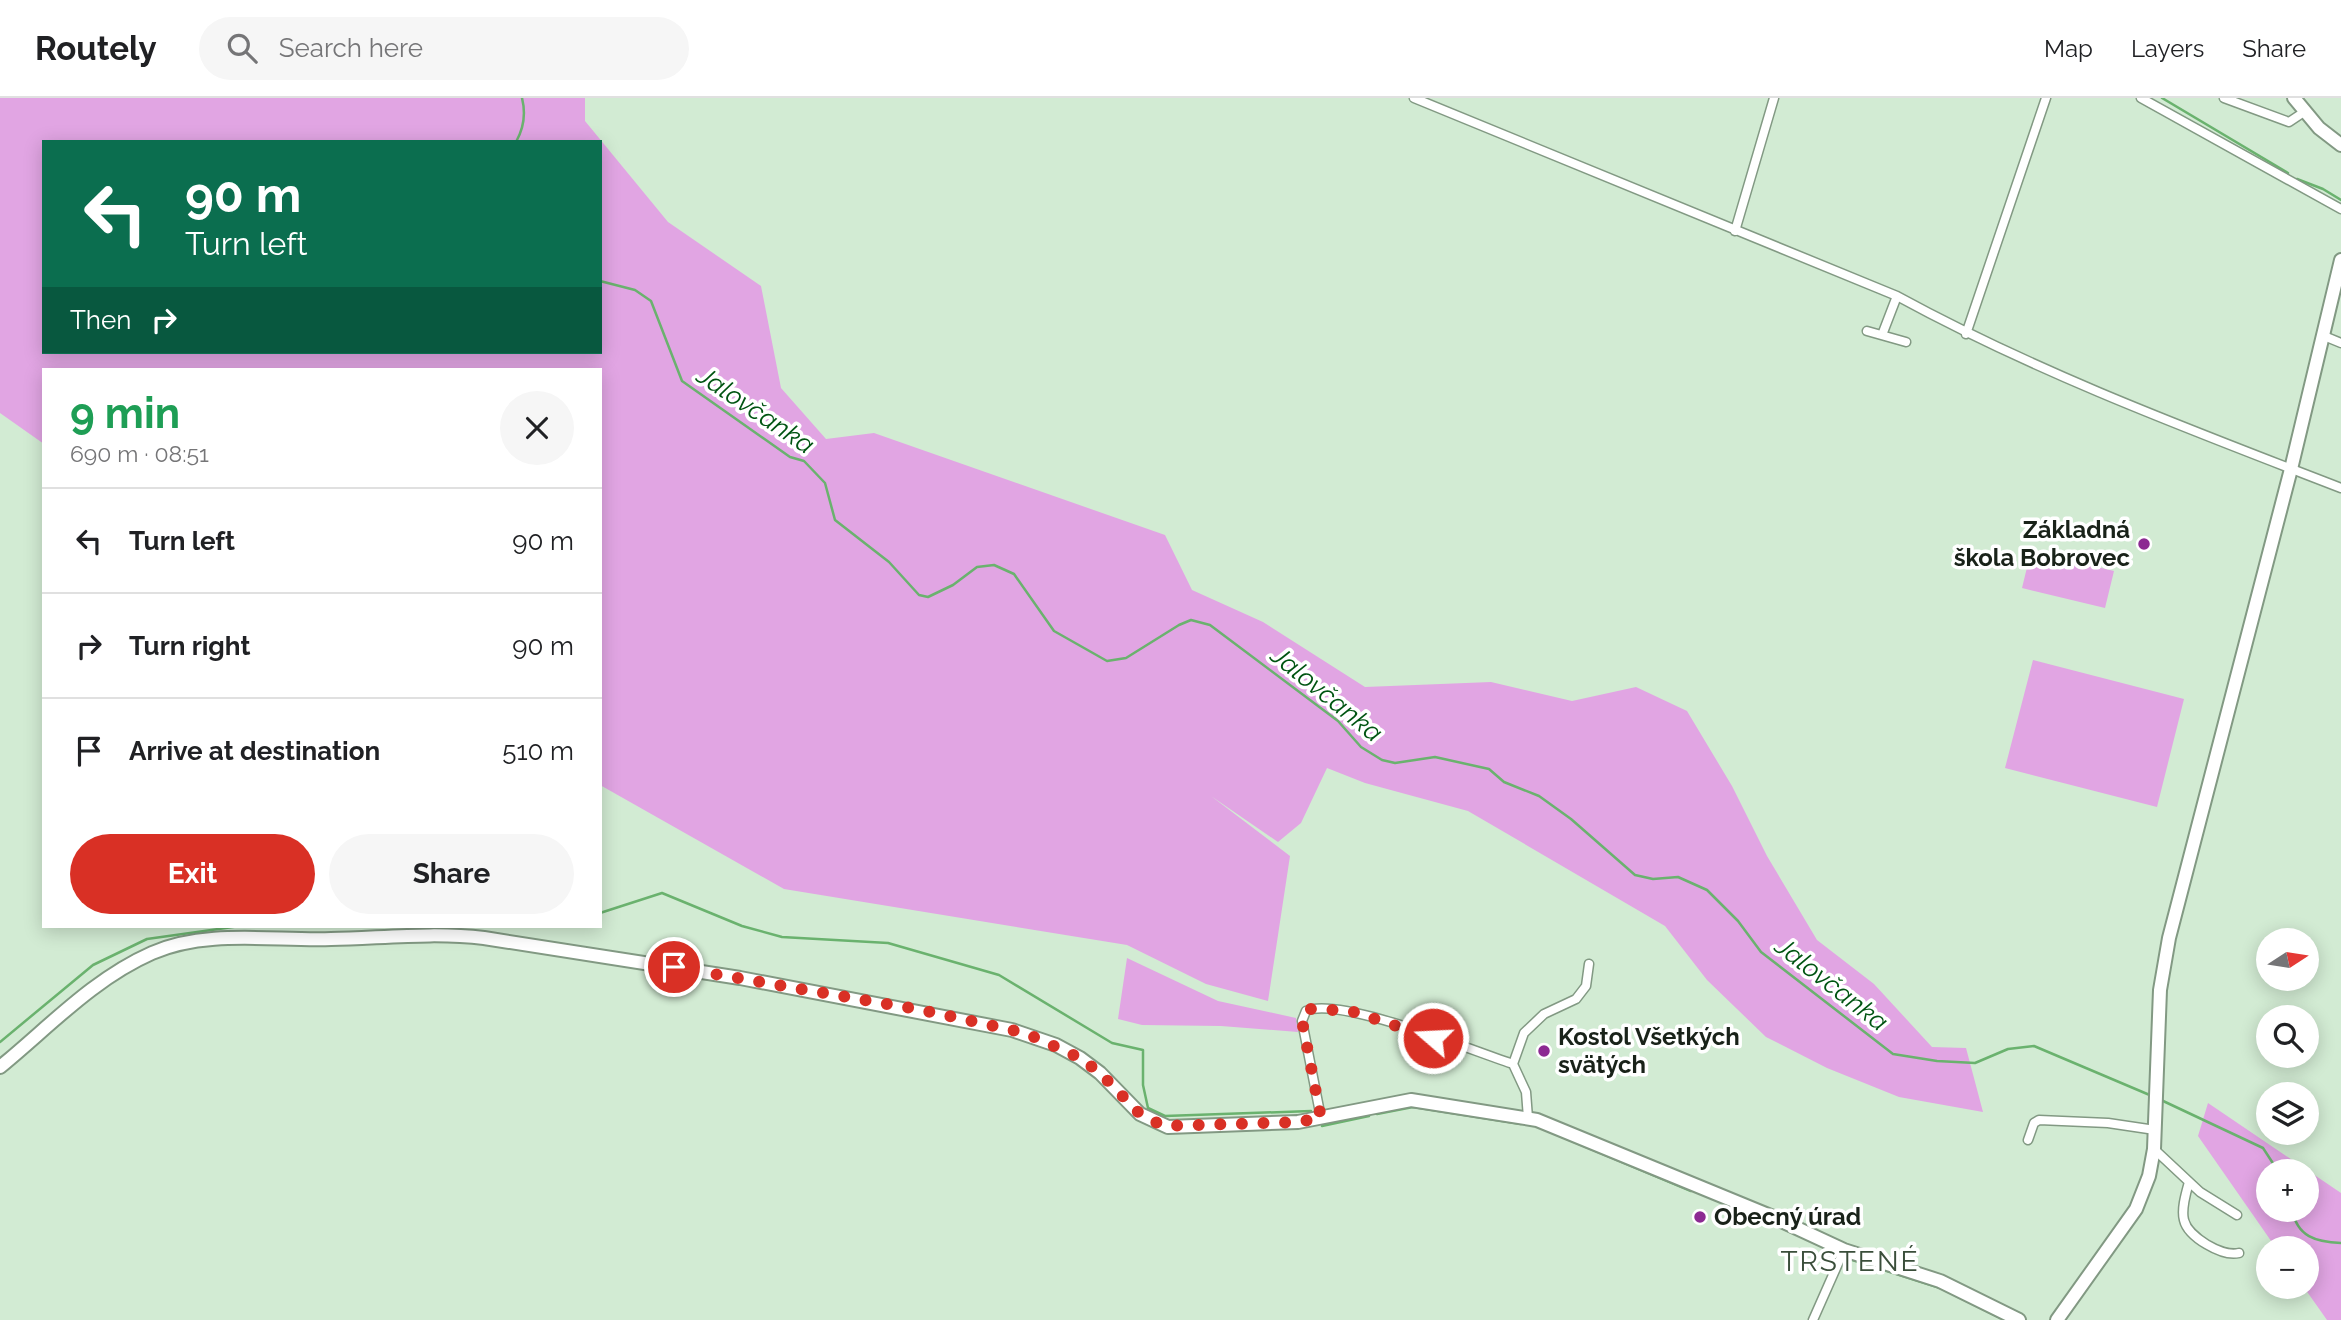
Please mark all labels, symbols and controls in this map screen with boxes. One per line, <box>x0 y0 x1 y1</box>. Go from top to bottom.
search box <box>199 17 689 80</box>
text: Routely <box>35 29 157 68</box>
icon: search <box>223 29 261 67</box>
text: Search here <box>279 33 423 63</box>
text: Map <box>2044 34 2093 63</box>
text: Layers <box>2131 34 2204 63</box>
text: Share <box>2242 34 2306 63</box>
text: 90 m <box>185 166 301 223</box>
icon: left <box>70 168 161 259</box>
text: Turn left <box>185 225 307 262</box>
icon: right <box>145 301 183 339</box>
text: Then <box>70 305 131 335</box>
water label: Jalovčanka <box>691 359 820 460</box>
text: 9 min <box>70 389 180 438</box>
button: close <box>500 391 574 465</box>
text: 690 m · 08:51 <box>70 440 209 467</box>
place label: Základná škola Bobrovec <box>1954 515 2130 572</box>
icon: left <box>70 522 108 560</box>
text: Turn left <box>129 526 235 556</box>
text: 90 m <box>512 526 574 556</box>
marker: Základná škola Bobrovec <box>2136 536 2152 552</box>
icon: right <box>70 627 108 665</box>
text: Turn right <box>129 631 250 661</box>
text: 90 m <box>512 631 574 661</box>
water label: Jalovčanka <box>1265 639 1389 748</box>
icon: arrive <box>70 732 108 770</box>
text: Arrive at destination <box>129 736 380 766</box>
text: 510 m <box>502 736 574 766</box>
button: Exit <box>70 834 315 914</box>
button: Share <box>329 834 574 914</box>
north arrow <box>2256 928 2319 990</box>
map controls <box>2256 928 2319 1299</box>
water label: Jalovčanka <box>1769 930 1894 1037</box>
pin <box>644 937 704 997</box>
icon: arrive <box>655 948 693 986</box>
position arrow <box>1396 1001 1470 1075</box>
button: search <box>2256 1005 2319 1068</box>
place label: Kostol Všetkých svätých <box>1558 1022 1740 1079</box>
marker: Kostol Všetkých svätých <box>1536 1043 1552 1059</box>
button: layers <box>2256 1082 2319 1145</box>
button: + <box>2256 1159 2319 1222</box>
place label: Obecný úrad <box>1714 1202 1861 1231</box>
marker: Obecný úrad <box>1692 1209 1708 1225</box>
button: − <box>2256 1236 2319 1299</box>
district label: TRSTENÉ <box>1780 1245 1920 1278</box>

